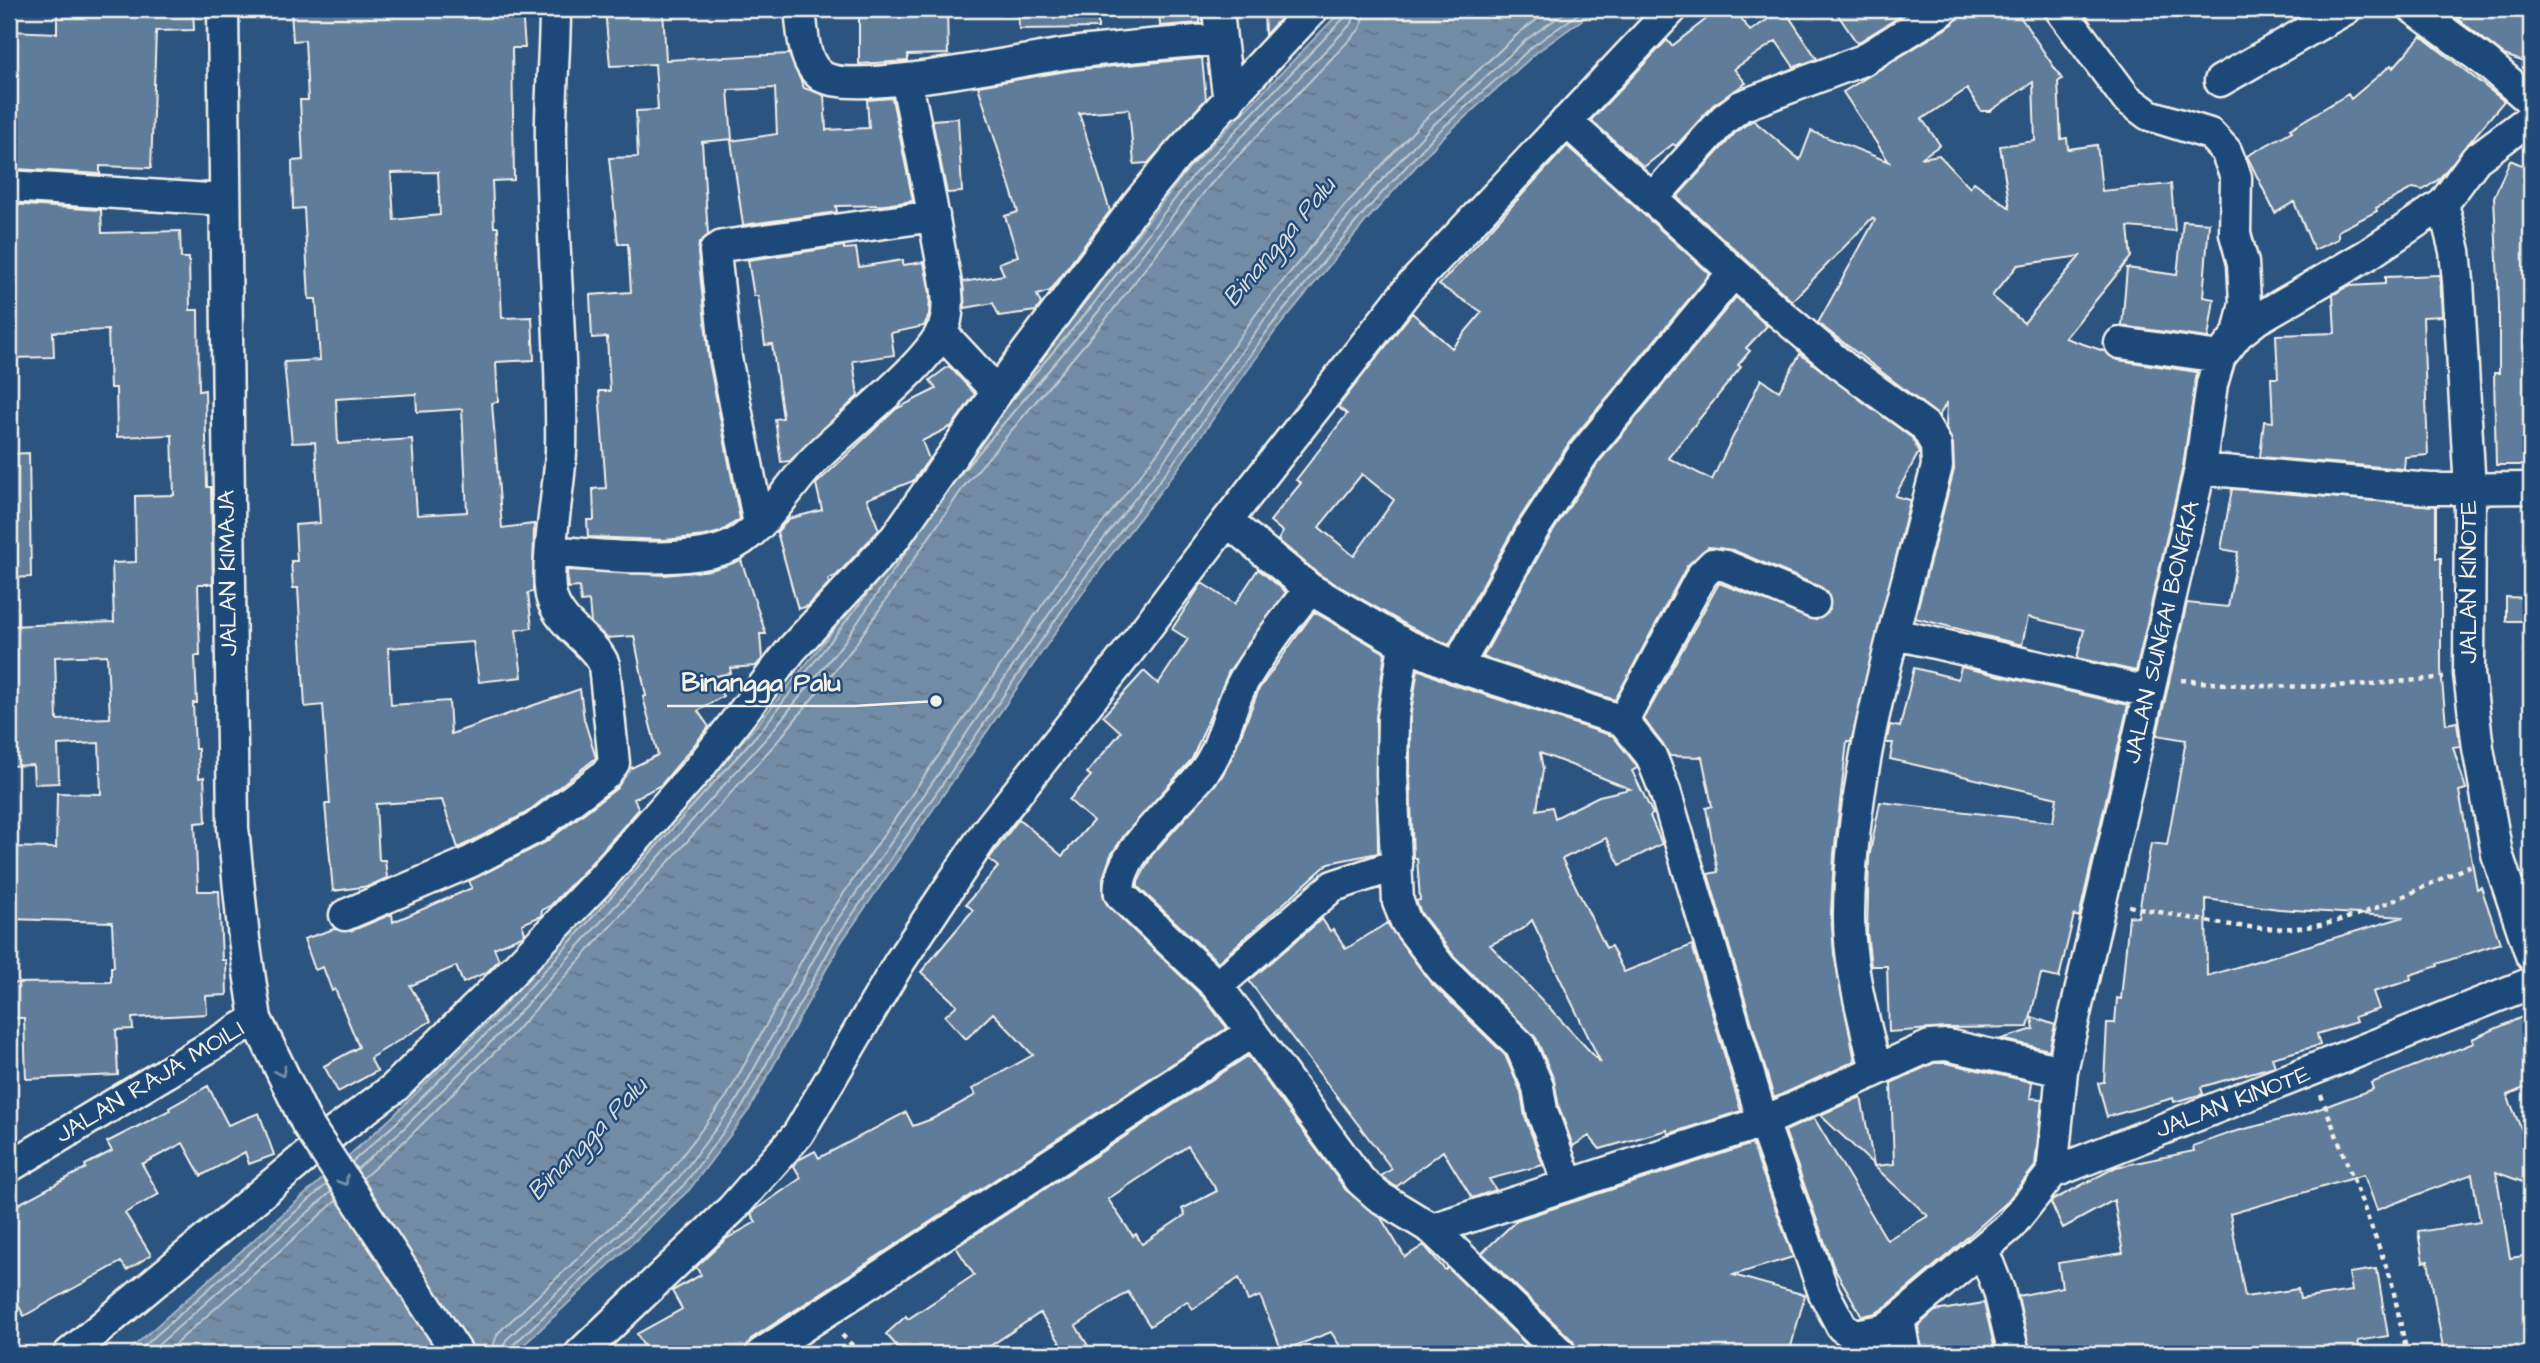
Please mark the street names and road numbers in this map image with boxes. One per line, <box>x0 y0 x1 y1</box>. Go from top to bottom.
street label: JALAN KIMAJA <box>210 490 246 656</box>
street label: JALAN SUNGAI BONGKA <box>2115 497 2209 767</box>
street label: JALAN KINOTE <box>2452 500 2486 664</box>
street label: JALAN RAJA MOILI <box>49 1012 251 1152</box>
street label: JALAN KINOTE <box>2151 1057 2315 1147</box>

